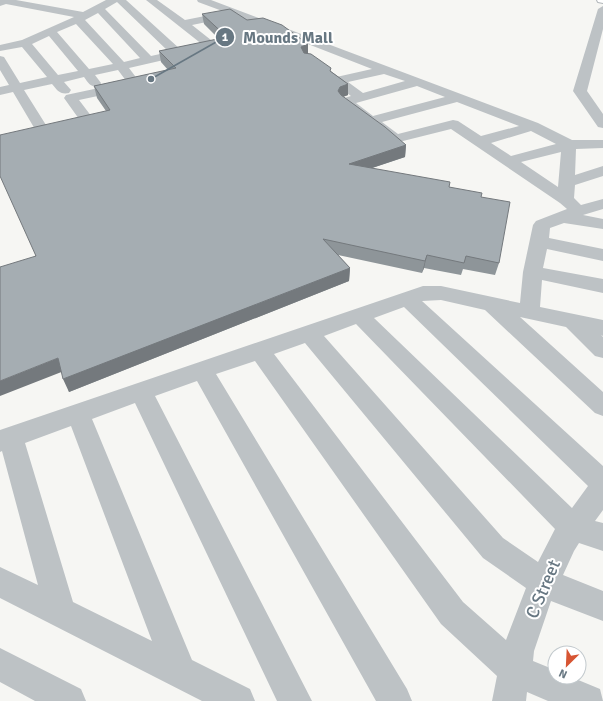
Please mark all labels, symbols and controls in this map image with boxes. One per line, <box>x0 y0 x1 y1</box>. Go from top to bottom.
callout: Mounds Mall <box>215 23 341 51</box>
text: Mounds Mall <box>243 28 333 48</box>
text: 1 <box>222 30 229 45</box>
street label: C Street <box>521 556 565 622</box>
north arrow <box>547 645 587 685</box>
text: N <box>557 666 569 681</box>

